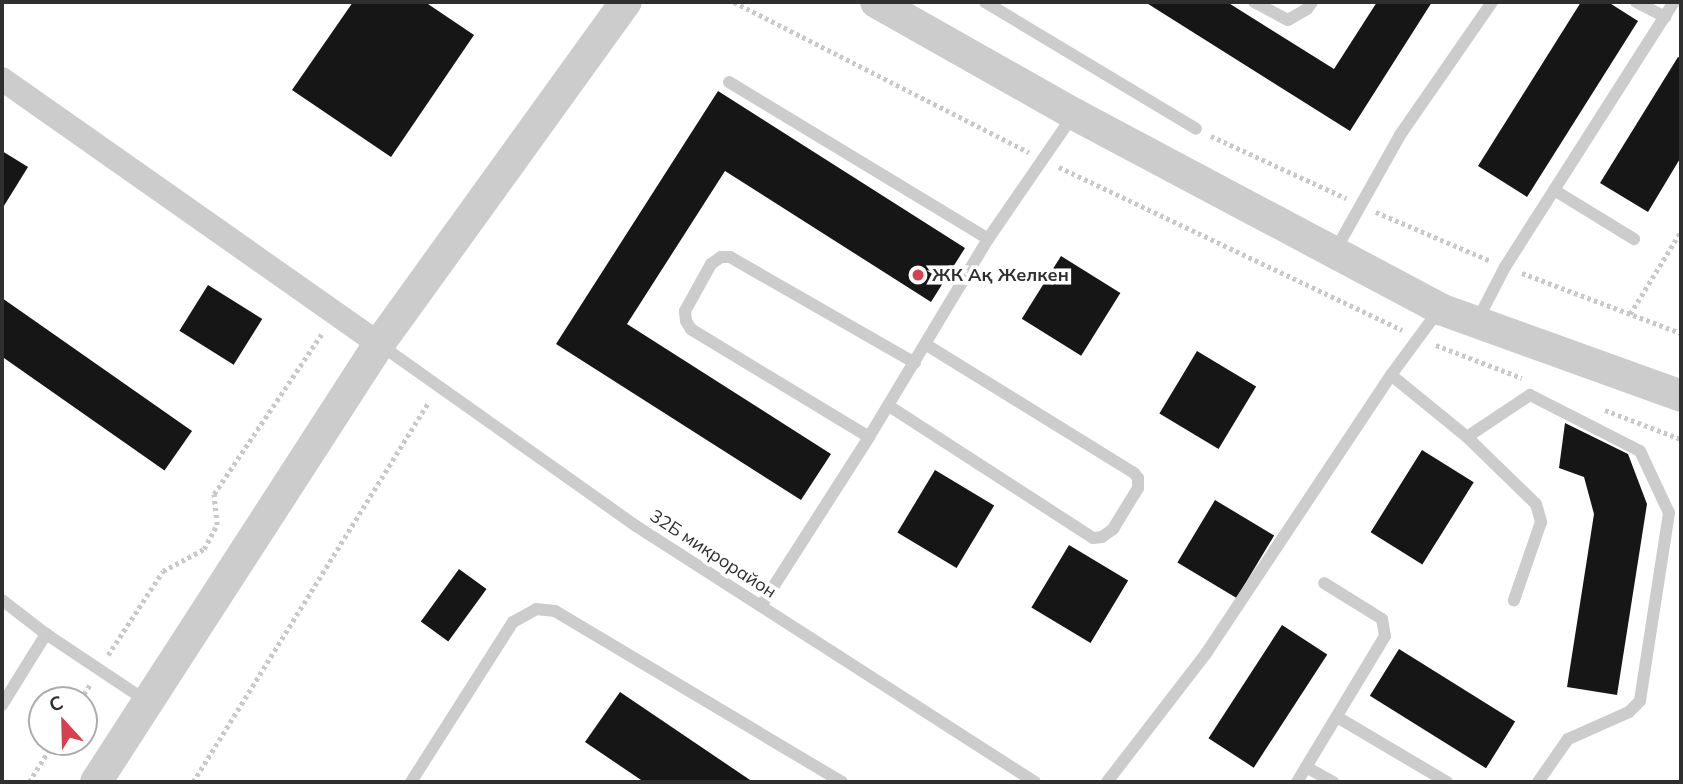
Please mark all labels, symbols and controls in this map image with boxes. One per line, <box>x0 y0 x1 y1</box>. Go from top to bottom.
place label: ЖК Ақ Желкен <box>932 264 1069 286</box>
marker: ЖК Ақ Желкен <box>910 267 926 283</box>
street label: 32Б микрорайон <box>646 505 780 603</box>
north arrow <box>28 686 98 756</box>
text: С <box>45 690 66 717</box>

